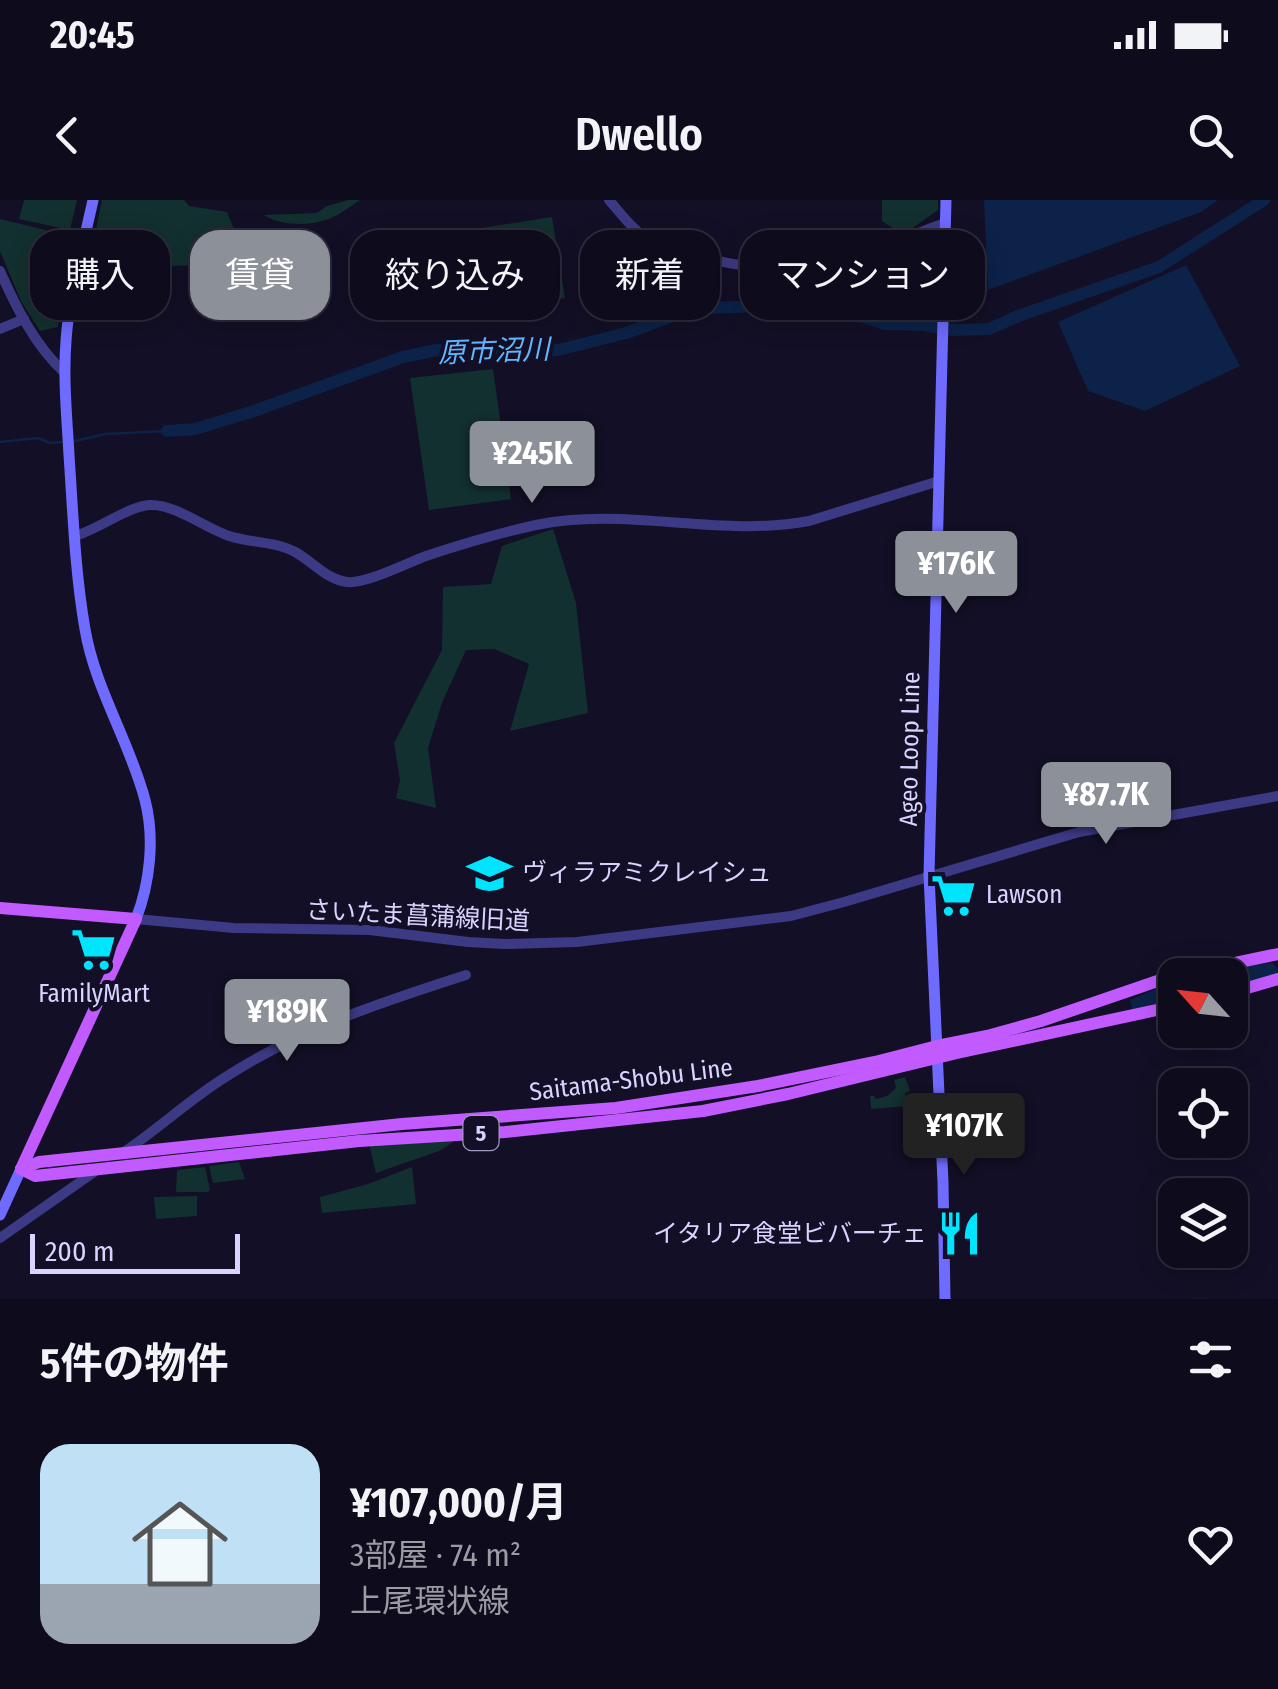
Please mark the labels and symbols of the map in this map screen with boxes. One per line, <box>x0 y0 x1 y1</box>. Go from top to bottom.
water label: 原市沼川 <box>437 332 554 369</box>
pin: ¥245K <box>462 421 602 506</box>
pin: ¥176K <box>886 531 1026 616</box>
street label: Ageo Loop Line <box>894 671 926 827</box>
pin: ¥87.7K <box>1025 762 1187 847</box>
school or university icon: ヴィラアミクレイシュ <box>465 849 513 897</box>
place label: ヴィラアミクレイシュ <box>522 858 772 888</box>
supermarket icon: Lawson <box>929 871 977 919</box>
place label: Lawson <box>986 880 1062 910</box>
street label: さいたま菖蒲線旧道 <box>305 895 531 937</box>
supermarket icon: FamilyMart <box>70 926 118 974</box>
north arrow <box>1158 958 1248 1048</box>
place label: FamilyMart <box>38 979 151 1009</box>
pin: ¥189K <box>217 979 357 1064</box>
street label: Saitama-Shobu Line <box>528 1053 734 1107</box>
pin: ¥107K <box>894 1093 1034 1178</box>
road number: 5 <box>464 1116 498 1150</box>
restaurant icon: イタリア食堂ビバーチェ <box>936 1210 984 1258</box>
place label: イタリア食堂ビバーチェ <box>653 1219 927 1249</box>
scale bar <box>30 1229 240 1274</box>

